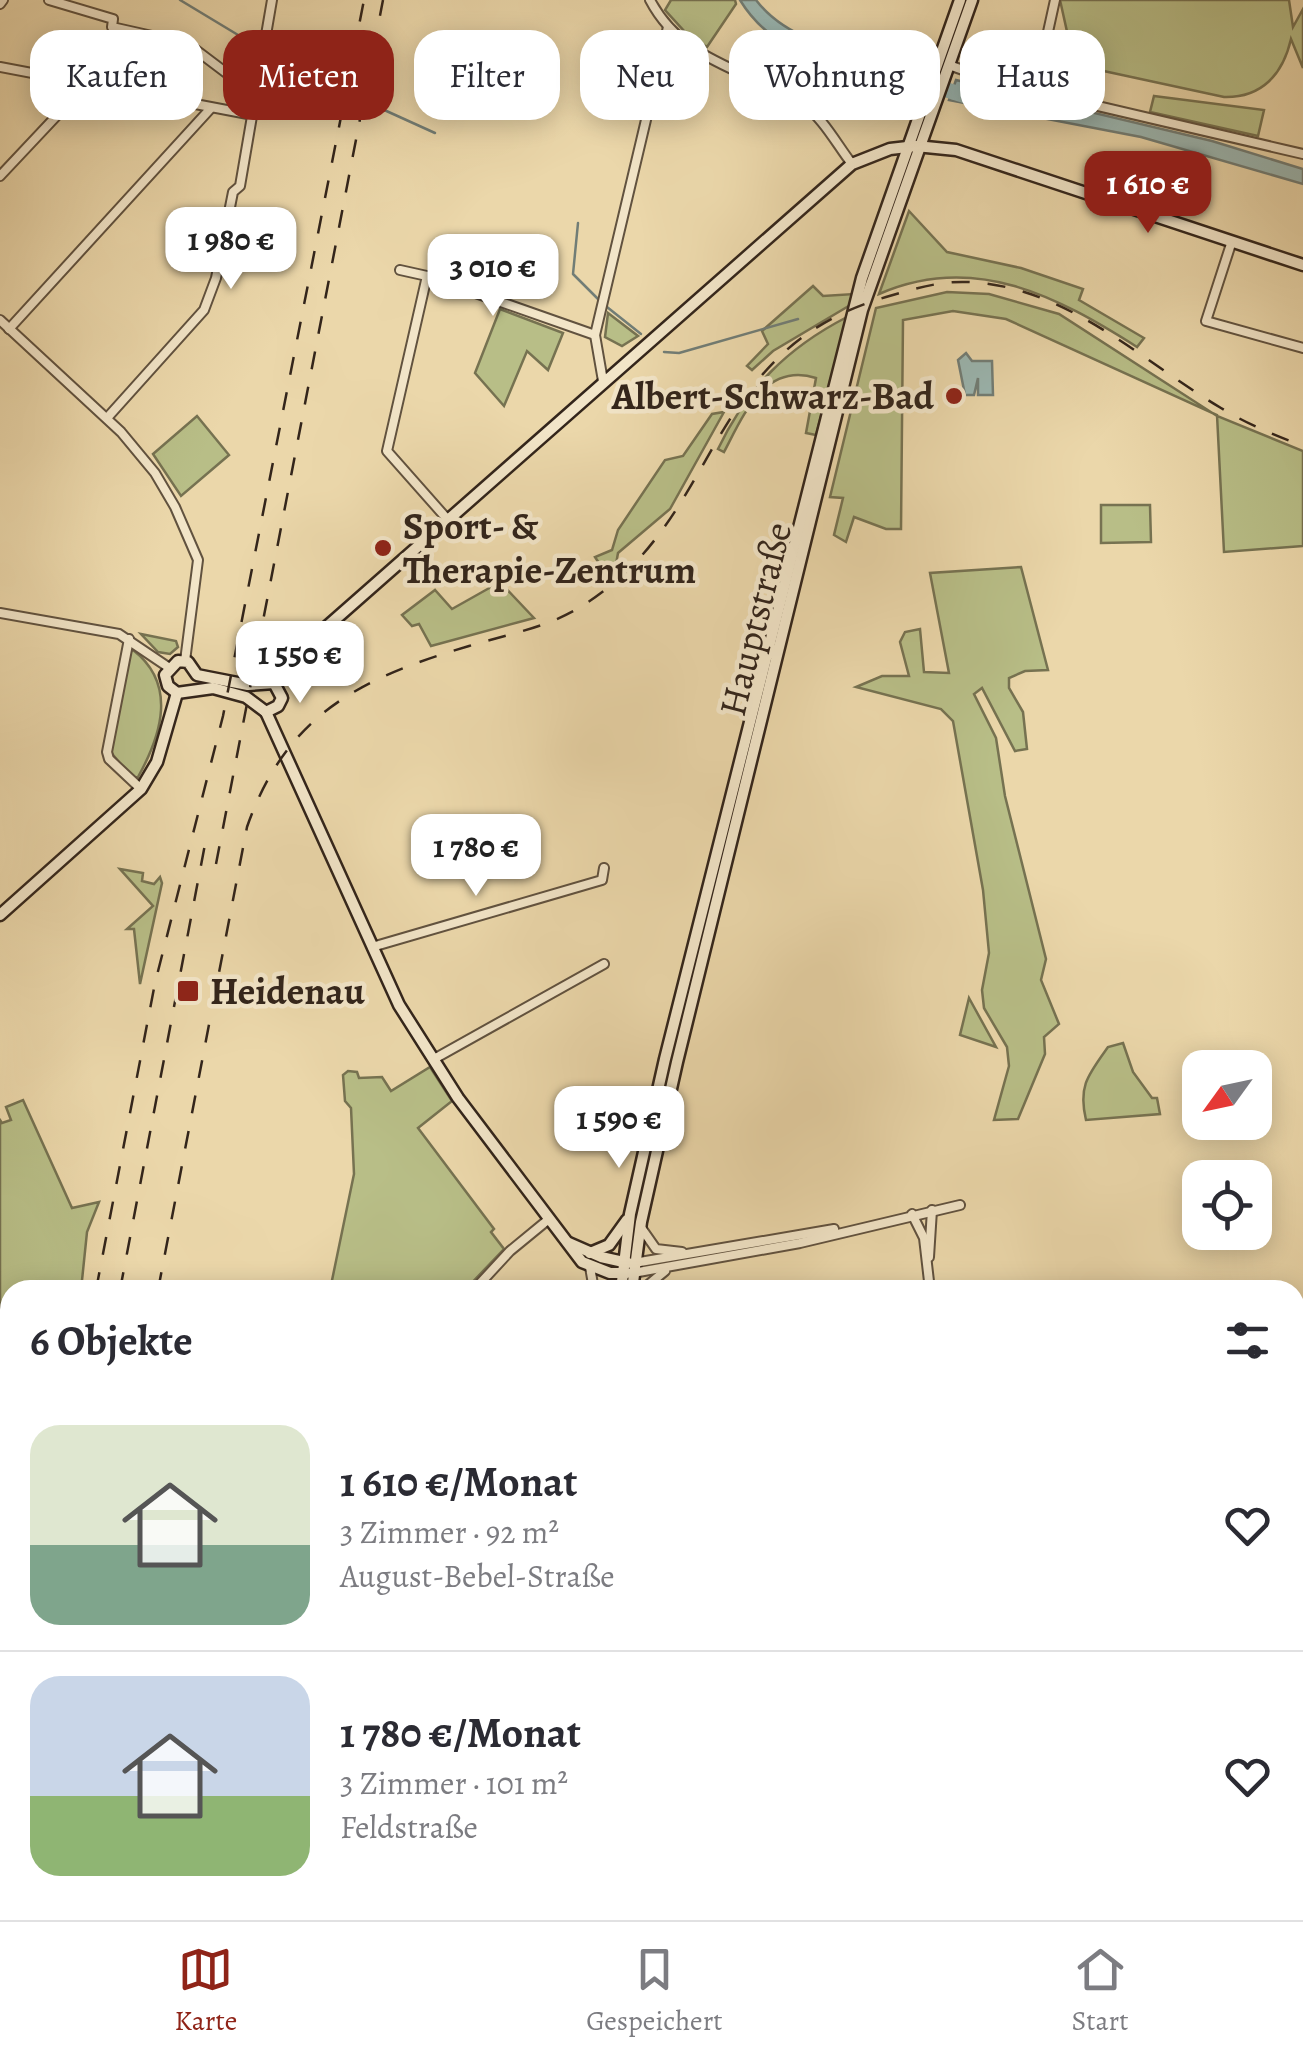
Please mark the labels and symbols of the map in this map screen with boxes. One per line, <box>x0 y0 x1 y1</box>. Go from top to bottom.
pin: 1 610 € <box>1056 151 1240 236</box>
pin: 1 980 € <box>139 207 323 292</box>
pin: 3 010 € <box>401 234 585 319</box>
place label: Albert-Schwarz-Bad <box>611 370 935 422</box>
marker: Albert-Schwarz-Bad <box>943 385 965 407</box>
place label: Sport- & Therapie-Zentrum <box>403 500 696 596</box>
street label: Hauptstraße <box>706 517 804 721</box>
marker: Sport- & Therapie-Zentrum <box>372 537 394 559</box>
pin: 1 550 € <box>208 621 392 706</box>
pin: 1 780 € <box>384 814 568 899</box>
place label: Heidenau <box>210 965 365 1017</box>
marker: Heidenau <box>175 978 201 1004</box>
north arrow <box>1182 1050 1272 1140</box>
pin: 1 590 € <box>527 1086 711 1171</box>

